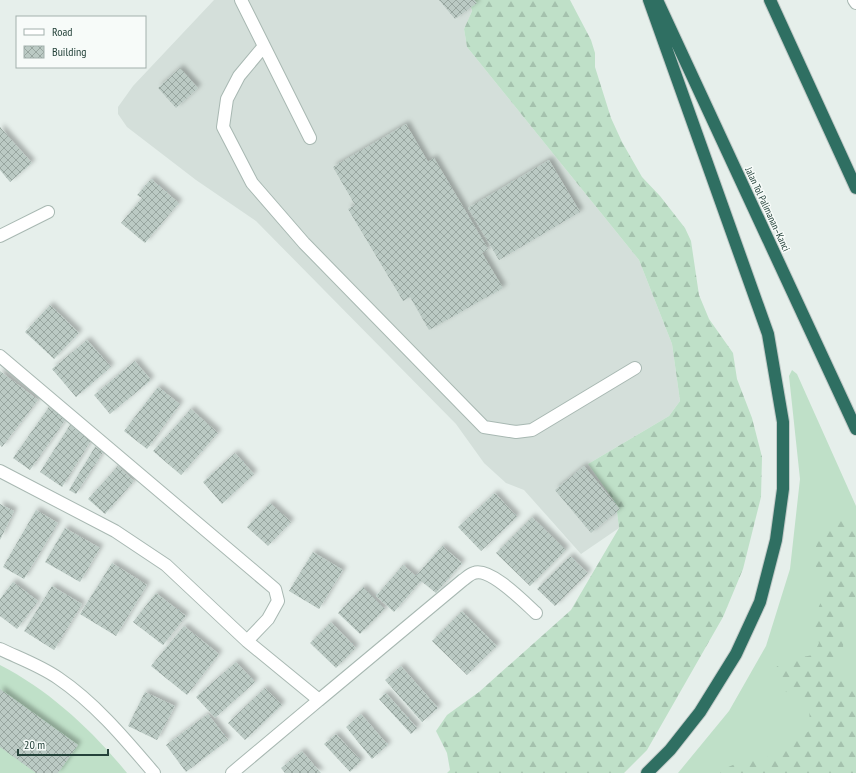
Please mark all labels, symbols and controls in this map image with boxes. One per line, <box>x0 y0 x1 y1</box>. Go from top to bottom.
legend <box>16 16 146 68</box>
text: Road <box>52 24 72 39</box>
text: Building <box>52 44 87 59</box>
street label: Jalan Tol Palimanan–Kanci <box>742 164 793 253</box>
scale bar <box>18 731 108 757</box>
text: 20 m <box>24 737 45 752</box>

